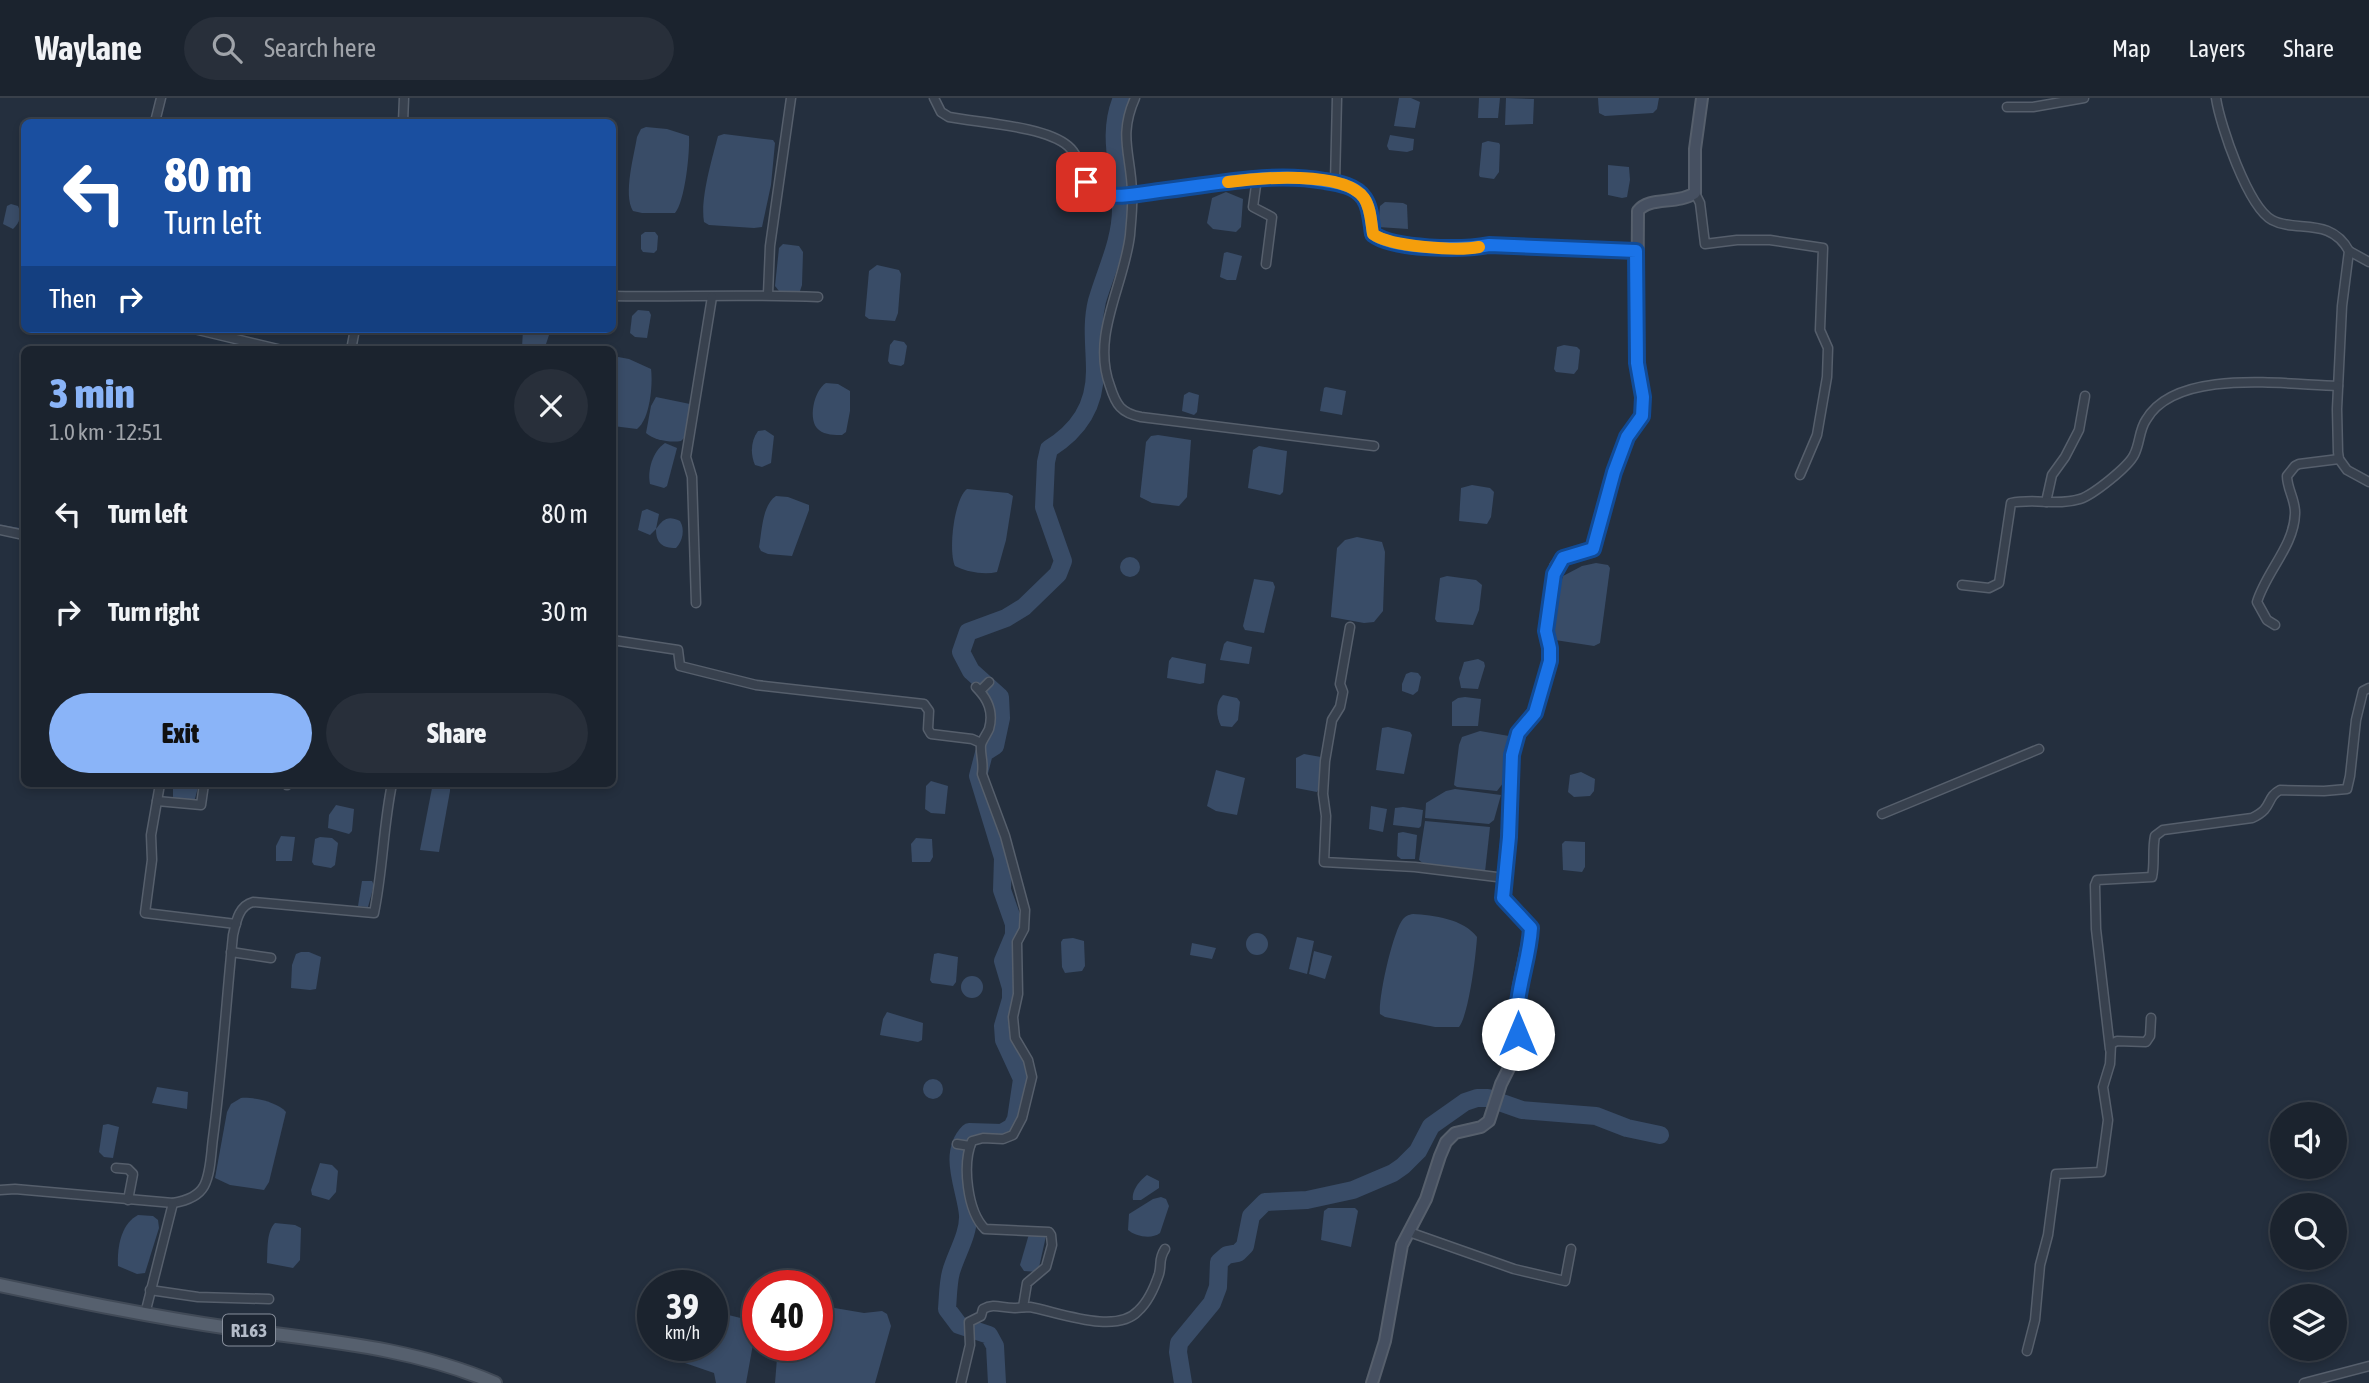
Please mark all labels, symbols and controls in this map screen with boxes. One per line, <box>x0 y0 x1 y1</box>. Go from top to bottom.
search box <box>184 17 674 80</box>
text: Waylane <box>35 29 142 67</box>
icon: search <box>208 29 246 67</box>
text: Search here <box>264 33 376 63</box>
text: Map <box>2112 35 2151 62</box>
text: Layers <box>2189 35 2245 62</box>
text: Share <box>2283 35 2334 62</box>
text: 80 m <box>164 146 252 202</box>
icon: left <box>49 147 140 238</box>
pin <box>1056 152 1116 212</box>
icon: arrive <box>1067 163 1105 201</box>
text: Turn left <box>164 204 262 241</box>
icon: right <box>111 280 149 318</box>
text: Then <box>49 284 97 314</box>
text: 3 min <box>49 369 135 417</box>
button: close <box>514 369 588 443</box>
text: 1.0 km · 12:51 <box>49 419 163 445</box>
icon: left <box>49 495 87 533</box>
text: Turn left <box>108 499 188 529</box>
text: 80 m <box>541 499 588 529</box>
icon: right <box>49 593 87 631</box>
text: Turn right <box>108 597 199 627</box>
text: 30 m <box>541 597 588 627</box>
button: Exit <box>49 693 312 773</box>
button: Share <box>326 693 588 773</box>
position arrow <box>1481 997 1555 1071</box>
map controls <box>2270 1102 2347 1361</box>
button: sound <box>2270 1102 2347 1179</box>
button: search <box>2270 1193 2347 1270</box>
speed limit sign: 40 <box>742 1270 833 1361</box>
button: layers <box>2270 1284 2347 1361</box>
text: 39 <box>666 1286 699 1326</box>
road number: R163 <box>223 1314 275 1346</box>
text: km/h <box>665 1322 700 1343</box>

